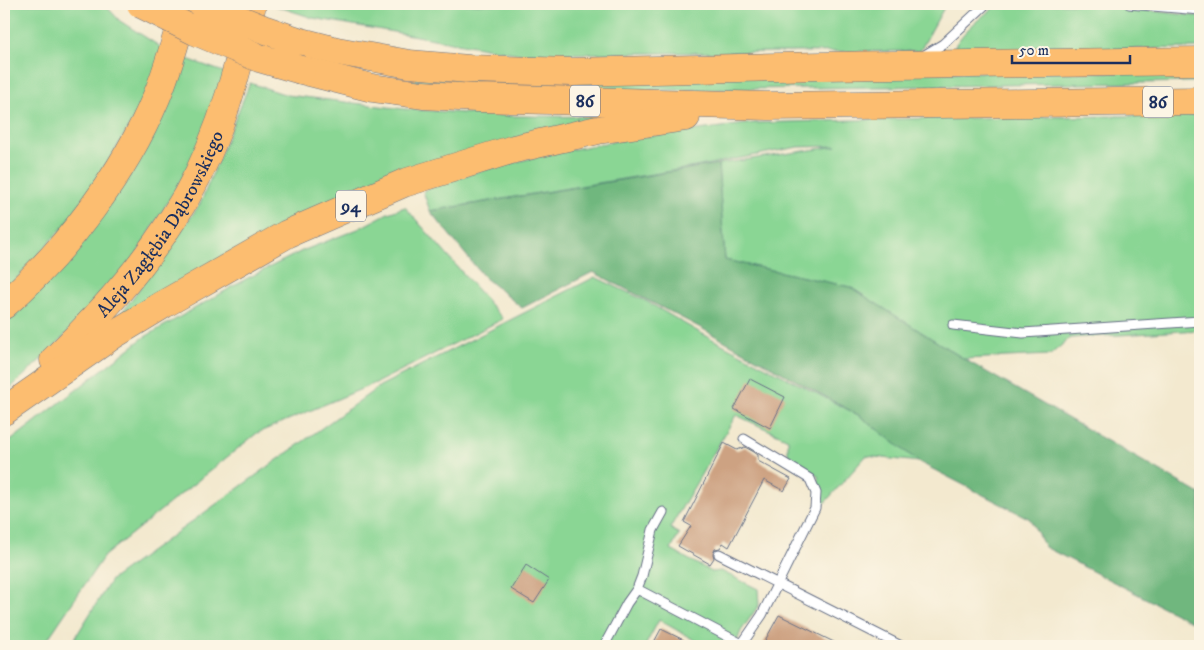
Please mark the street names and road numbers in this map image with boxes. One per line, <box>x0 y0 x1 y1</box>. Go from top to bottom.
road number: 86 <box>570 85 600 116</box>
road number: 86 <box>1143 86 1173 118</box>
street label: Aleja Zagłębia Dąbrowskiego <box>92 128 229 322</box>
road number: 94 <box>336 190 366 222</box>

